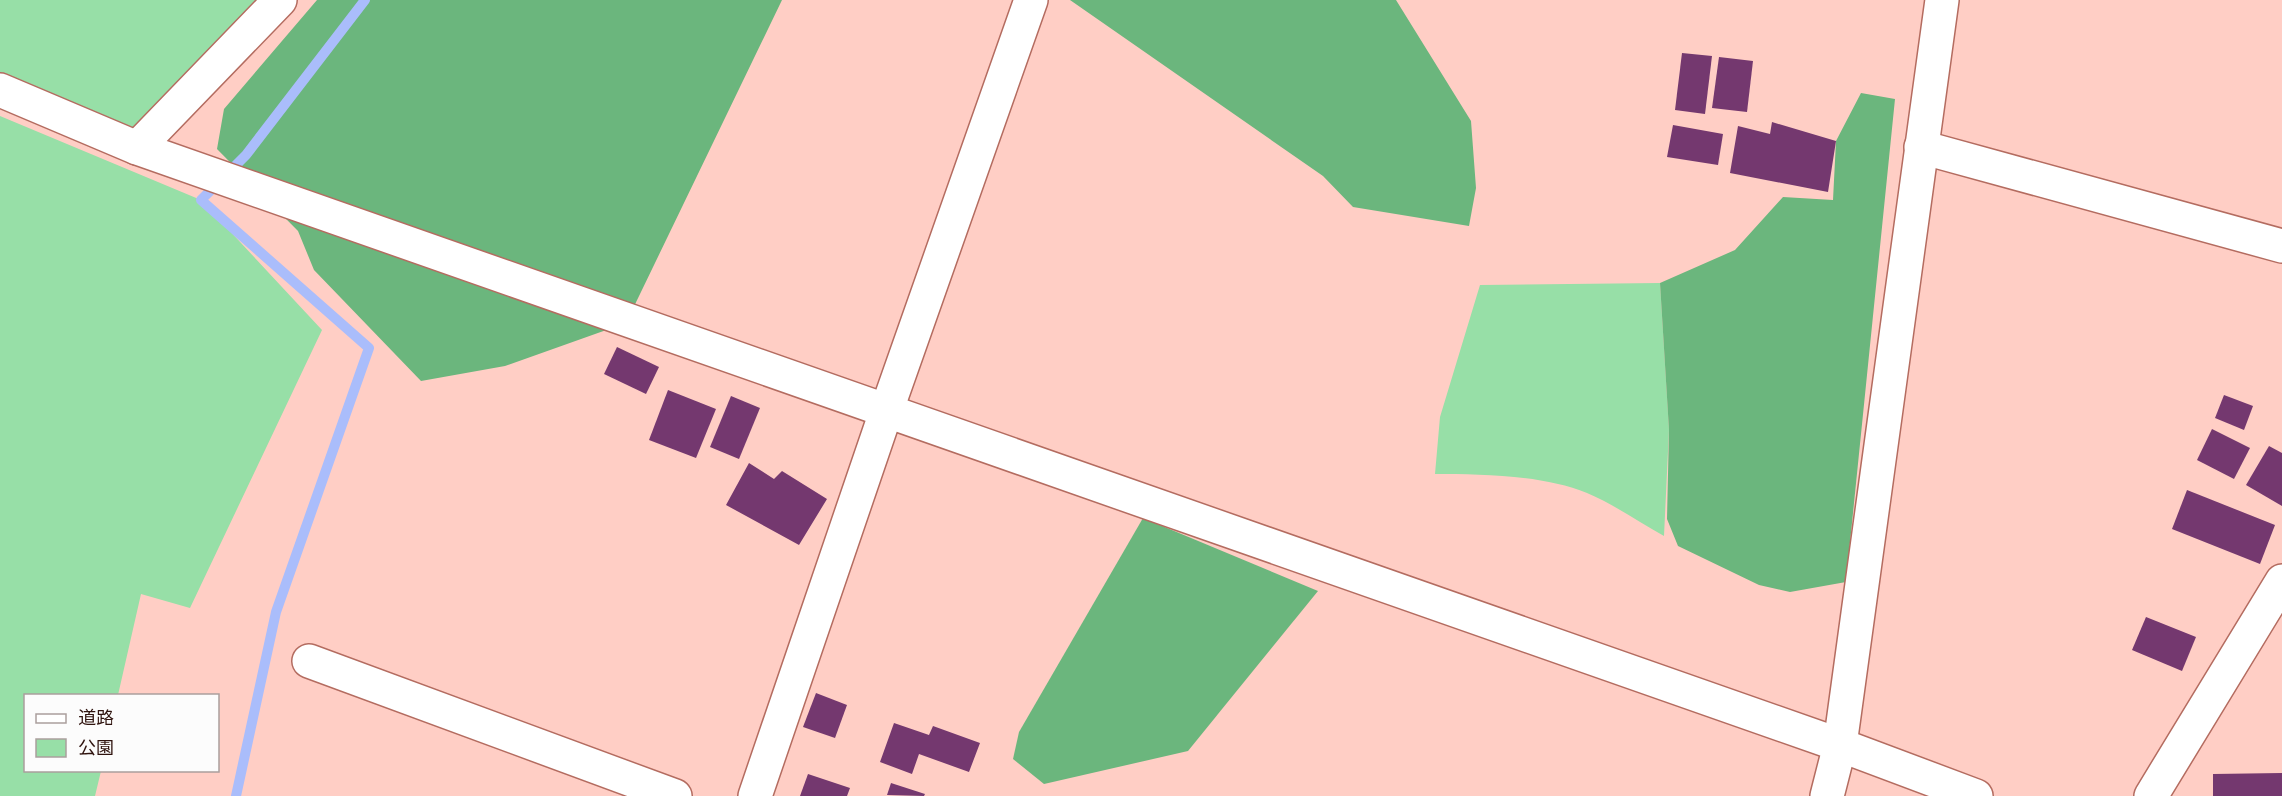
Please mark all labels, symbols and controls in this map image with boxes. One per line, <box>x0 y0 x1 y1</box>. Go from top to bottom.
legend <box>24 694 219 772</box>
text: 道路 <box>78 705 114 731</box>
text: 公園 <box>78 735 114 761</box>

